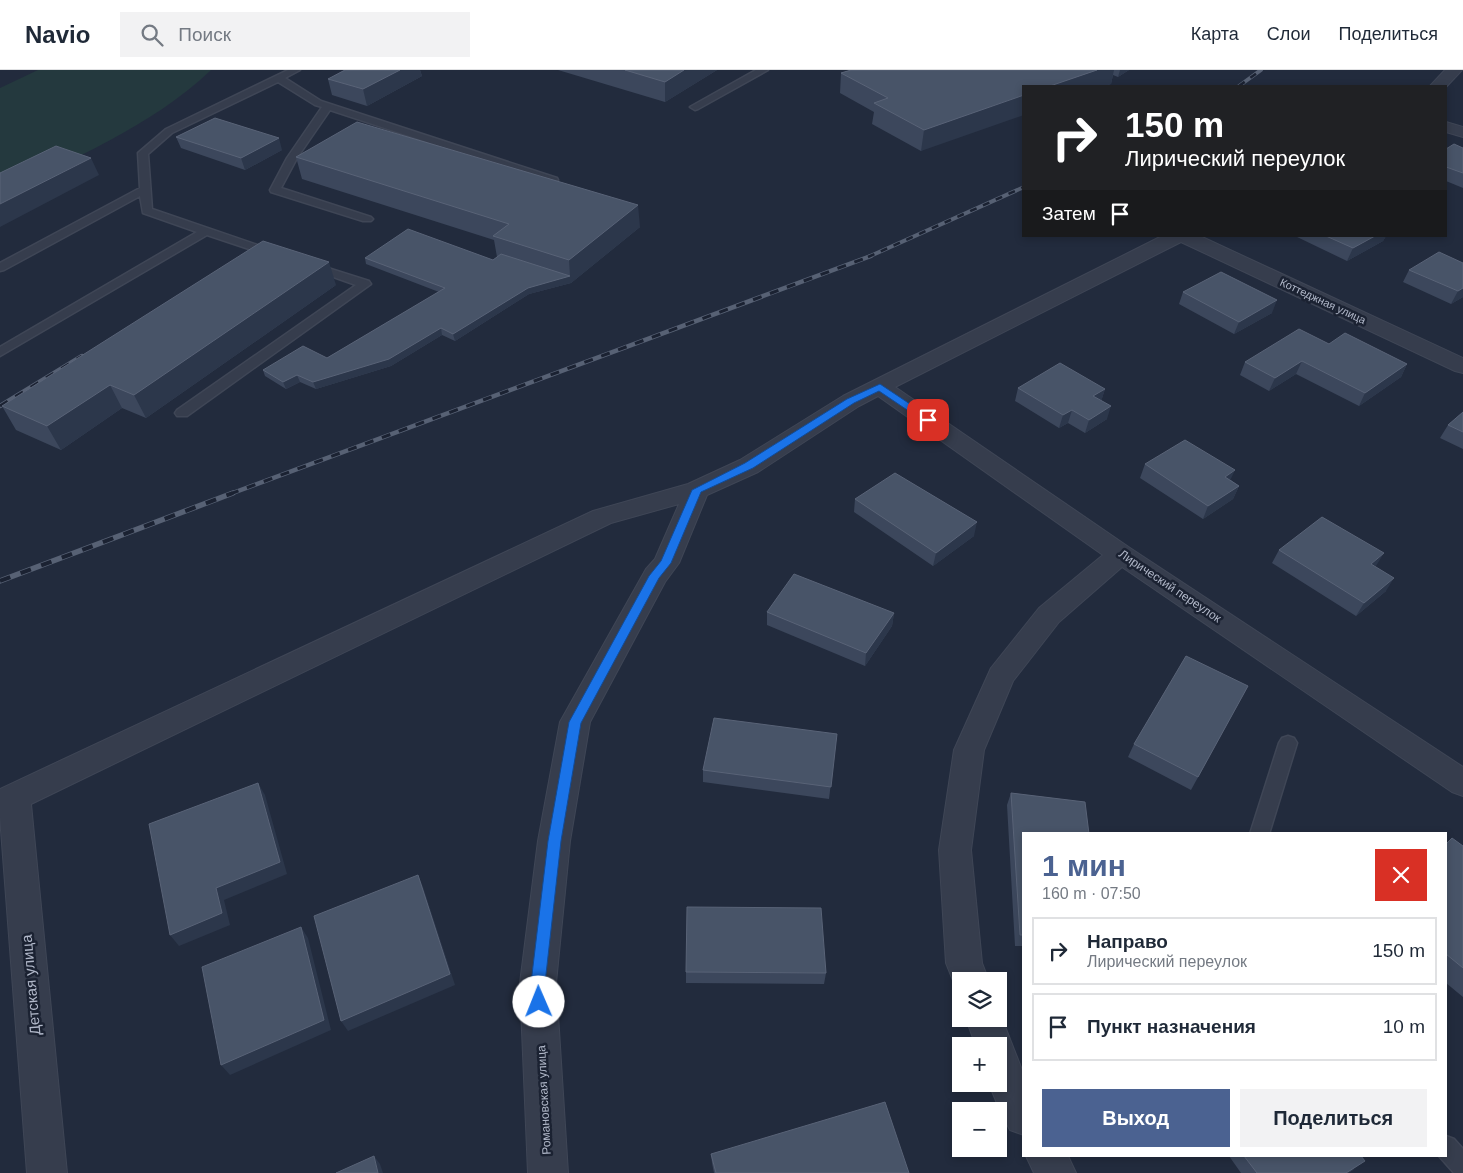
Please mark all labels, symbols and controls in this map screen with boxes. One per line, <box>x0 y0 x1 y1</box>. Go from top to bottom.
search box <box>120 12 470 57</box>
text: Navio <box>25 21 90 48</box>
icon: search <box>138 21 166 49</box>
text: Поиск <box>178 24 231 45</box>
text: Карта <box>1191 24 1239 44</box>
text: Слои <box>1267 24 1311 44</box>
text: Поделиться <box>1339 24 1438 44</box>
icon: right <box>1042 105 1107 170</box>
text: 150 m <box>1125 105 1224 144</box>
text: Лирический переулок <box>1125 146 1345 171</box>
icon: arrive <box>1106 200 1134 228</box>
text: Затем <box>1042 203 1096 224</box>
street label: Коттеджная улица <box>1278 276 1369 327</box>
pin <box>907 399 949 441</box>
icon: arrive <box>914 406 942 434</box>
street label: Лирический переулок <box>1116 547 1224 626</box>
text: 1 мин <box>1042 849 1126 882</box>
button: close <box>1375 849 1427 901</box>
text: 160 m · 07:50 <box>1042 885 1141 902</box>
text: Направо <box>1087 931 1168 952</box>
street label: Детская улица <box>18 933 43 1036</box>
icon: right <box>1044 937 1072 965</box>
text: 150 m <box>1372 940 1425 961</box>
text: Лирический переулок <box>1087 953 1247 970</box>
map controls <box>952 972 1007 1157</box>
button: layers <box>952 972 1007 1027</box>
position arrow <box>512 975 564 1027</box>
icon: arrive <box>1044 1013 1072 1041</box>
text: Пункт назначения <box>1087 1016 1256 1037</box>
text: 10 m <box>1383 1016 1425 1037</box>
button: + <box>952 1037 1007 1092</box>
street label: Романовская улица <box>534 1045 554 1155</box>
button: Выход <box>1042 1089 1230 1147</box>
button: Поделиться <box>1240 1089 1427 1147</box>
button: − <box>952 1102 1007 1157</box>

